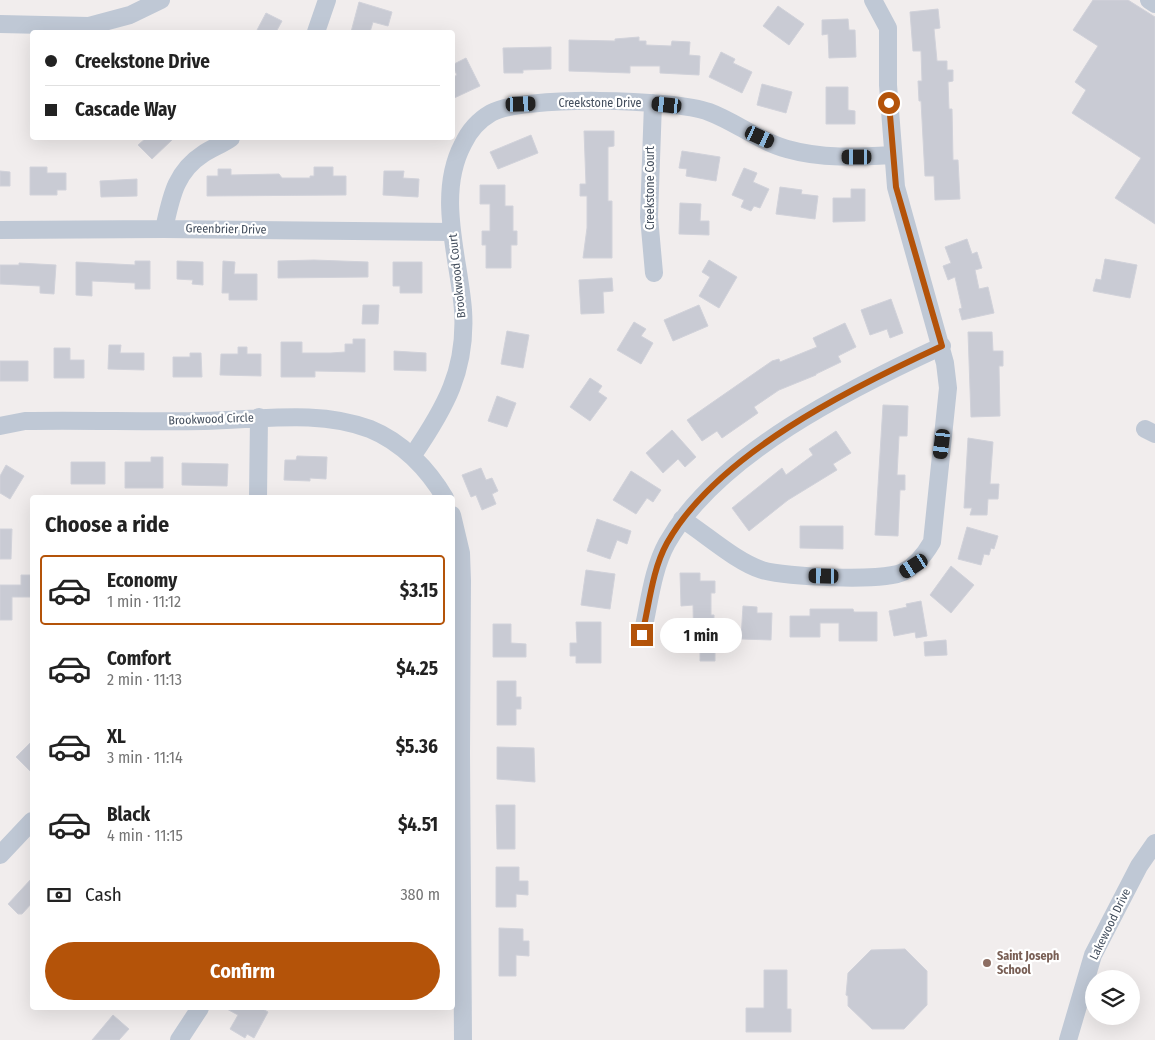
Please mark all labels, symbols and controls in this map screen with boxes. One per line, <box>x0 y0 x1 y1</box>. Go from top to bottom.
text: Creekstone Drive <box>75 50 210 73</box>
route start <box>878 92 900 114</box>
car <box>505 96 536 112</box>
street label: Creekstone Drive <box>559 96 641 110</box>
car <box>651 96 682 114</box>
text: Cascade Way <box>75 98 176 121</box>
car <box>743 124 776 150</box>
street label: Creekstone Court <box>643 146 657 230</box>
car <box>842 150 872 165</box>
street label: Greenbrier Drive <box>185 221 267 237</box>
street label: Brookwood Court <box>446 233 468 319</box>
street label: Brookwood Circle <box>168 411 254 427</box>
car <box>932 428 951 460</box>
text: Choose a ride <box>45 511 169 538</box>
car <box>897 552 930 580</box>
icon: car <box>47 568 92 613</box>
car <box>808 568 839 584</box>
text: Economy <box>107 569 177 592</box>
text: $3.15 <box>400 579 438 602</box>
text: 1 min · 11:12 <box>107 592 181 611</box>
callout: 1 min <box>660 618 742 652</box>
route end <box>631 624 653 646</box>
text: 1 min <box>684 626 718 645</box>
icon: car <box>47 646 92 691</box>
text: Comfort <box>107 647 171 670</box>
text: $4.25 <box>396 657 438 680</box>
text: 2 min · 11:13 <box>107 670 182 689</box>
icon: car <box>47 724 92 769</box>
text: XL <box>107 725 126 748</box>
text: $5.36 <box>396 735 438 758</box>
text: 3 min · 11:14 <box>107 748 183 767</box>
icon: car <box>47 802 92 847</box>
text: Black <box>107 803 150 826</box>
text: $4.51 <box>398 813 438 836</box>
text: 4 min · 11:15 <box>107 826 183 845</box>
icon: cash <box>45 881 73 909</box>
text: Cash <box>85 883 122 906</box>
text: 380 m <box>400 885 440 904</box>
street label: Lakewood Drive <box>1087 886 1133 962</box>
button: Confirm <box>45 942 440 1000</box>
place label: Saint Joseph School <box>997 949 1059 977</box>
marker: Saint Joseph School <box>981 957 993 969</box>
map controls <box>1085 970 1140 1025</box>
button: layers <box>1085 970 1140 1025</box>

